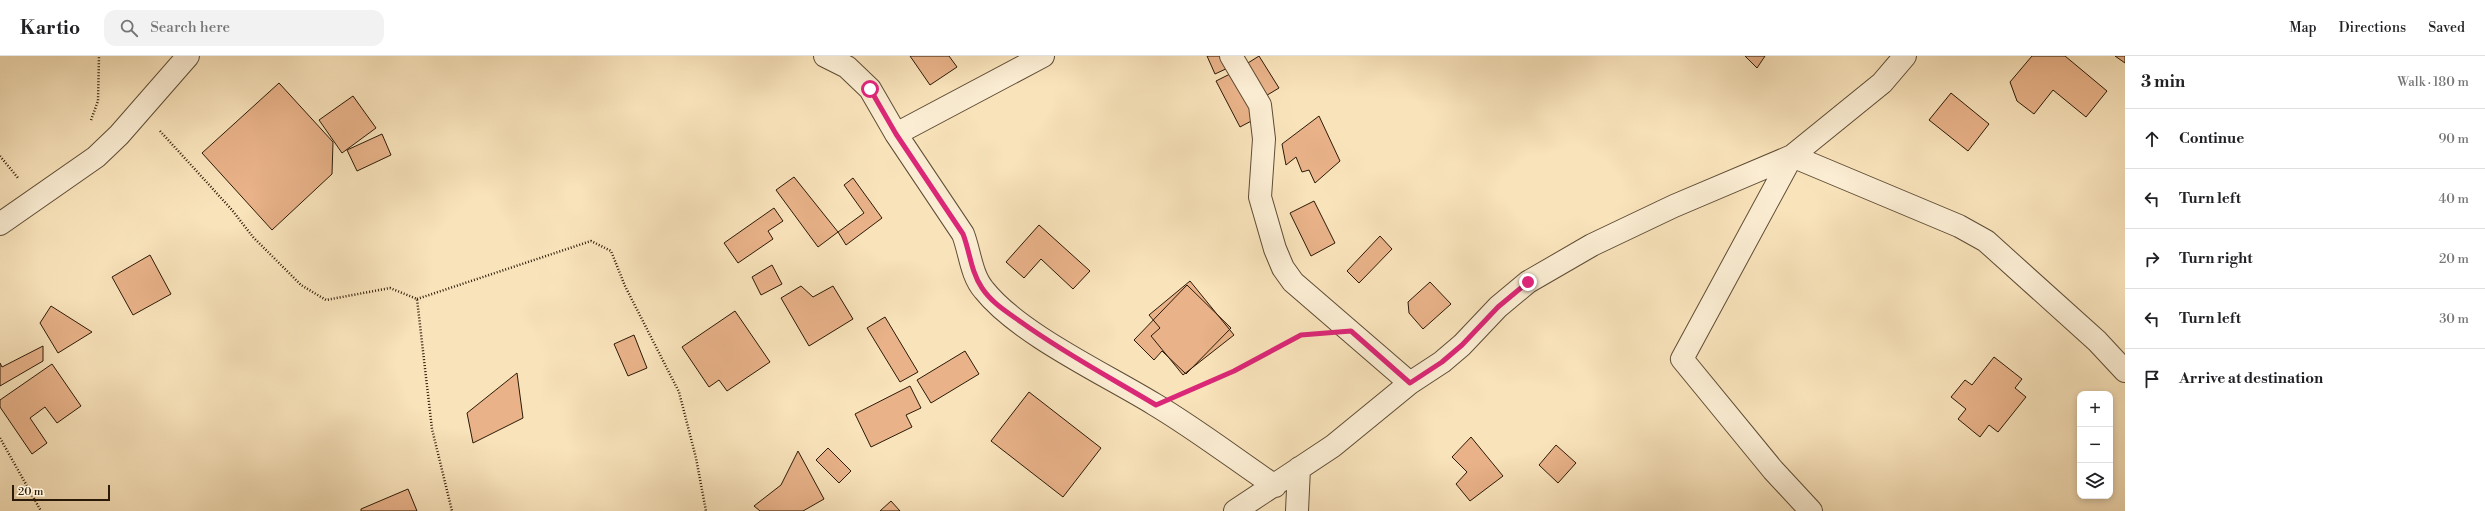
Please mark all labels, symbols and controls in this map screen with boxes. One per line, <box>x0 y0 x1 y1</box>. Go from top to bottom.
search box <box>104 10 384 46</box>
text: Kartio <box>20 16 80 40</box>
icon: search <box>118 17 140 39</box>
text: Search here <box>150 18 230 37</box>
text: Map <box>2289 19 2317 37</box>
text: Directions <box>2339 19 2406 37</box>
text: Saved <box>2428 19 2465 37</box>
text: 3 min <box>2141 71 2185 93</box>
text: Walk · 180 m <box>2397 74 2469 90</box>
route start <box>861 80 879 98</box>
icon: ahead <box>2141 128 2163 150</box>
text: Continue <box>2179 129 2244 148</box>
text: 90 m <box>2438 131 2469 147</box>
icon: left <box>2141 188 2163 210</box>
text: Turn left <box>2179 189 2241 208</box>
text: 40 m <box>2439 191 2469 207</box>
icon: right <box>2141 248 2163 270</box>
text: Turn right <box>2179 249 2253 268</box>
text: 20 m <box>2439 251 2469 267</box>
route end <box>1519 273 1537 291</box>
icon: left <box>2141 308 2163 330</box>
text: Turn left <box>2179 309 2241 328</box>
text: 30 m <box>2439 311 2469 327</box>
icon: arrive <box>2141 368 2163 390</box>
text: Arrive at destination <box>2179 369 2323 388</box>
map controls <box>2077 391 2113 499</box>
button: + <box>2077 391 2113 427</box>
button: − <box>2077 427 2113 463</box>
button: layers <box>2077 463 2113 499</box>
scale bar <box>12 483 110 502</box>
text: 20 m <box>18 485 43 499</box>

